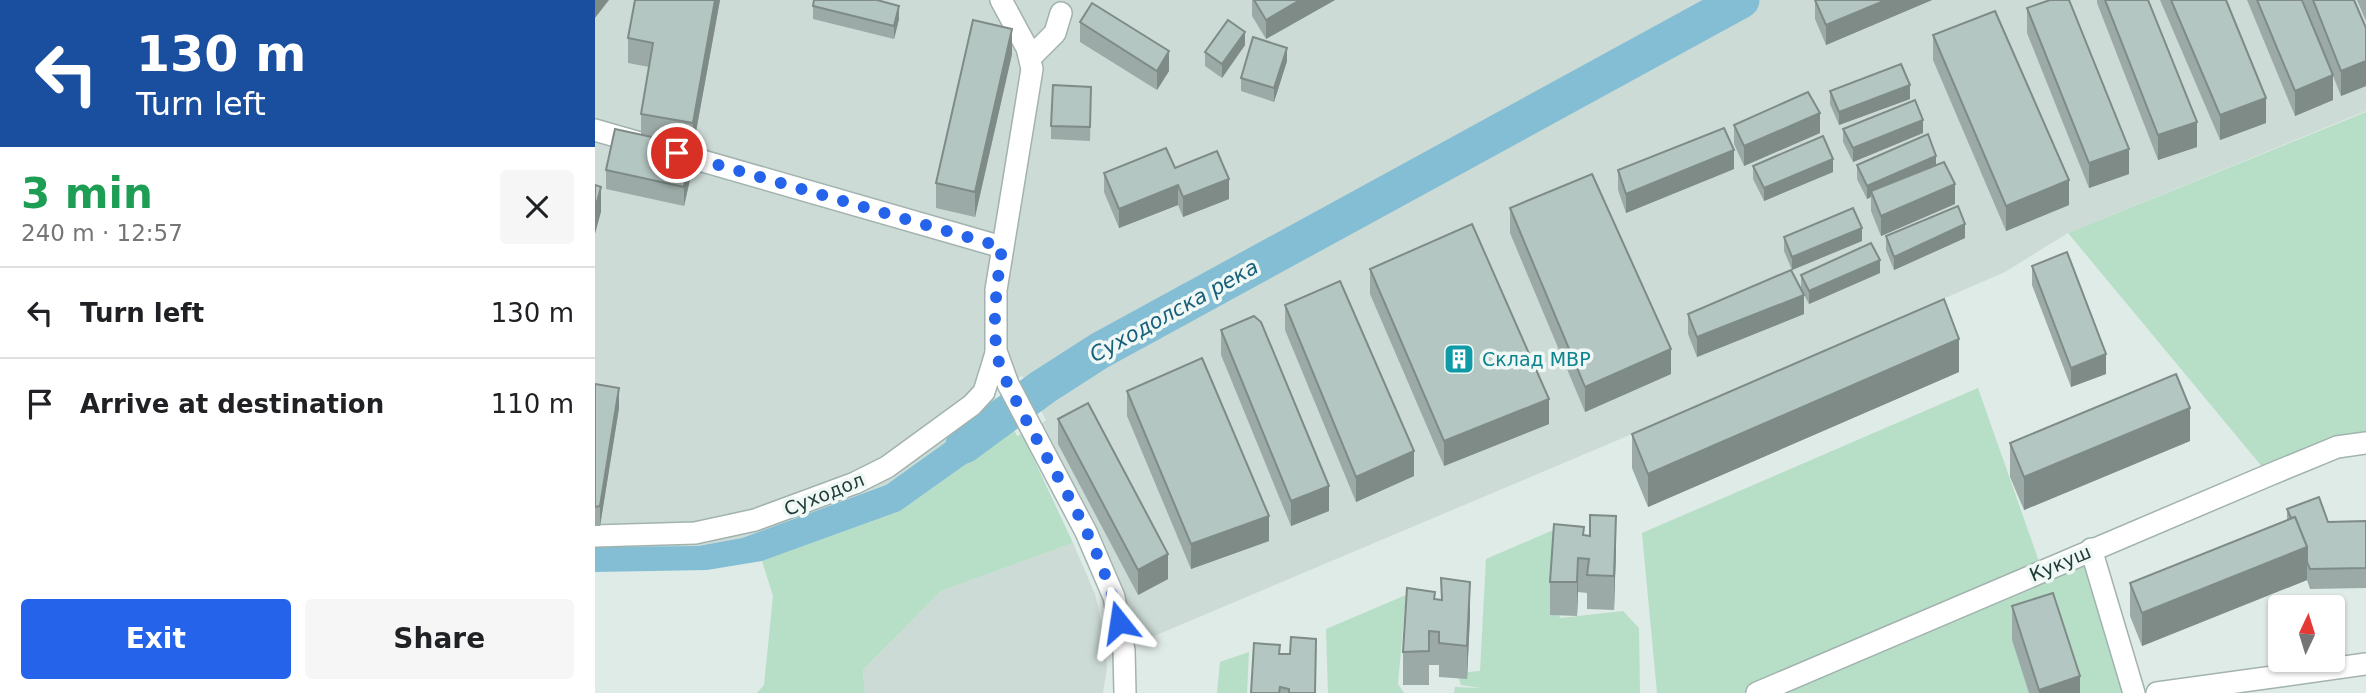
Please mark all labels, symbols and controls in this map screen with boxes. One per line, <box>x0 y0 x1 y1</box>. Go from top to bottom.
text: 130 m <box>136 26 306 83</box>
icon: left <box>21 28 112 119</box>
text: Turn left <box>136 85 266 123</box>
pin <box>647 123 707 183</box>
icon: arrive <box>658 134 696 172</box>
text: 3 min <box>21 169 153 218</box>
button: close <box>500 170 574 244</box>
text: 240 m · 12:57 <box>21 220 183 246</box>
water label: Суходолска река <box>1086 255 1262 367</box>
icon: left <box>21 294 59 332</box>
text: Turn left <box>80 298 204 328</box>
text: 130 m <box>491 298 574 328</box>
building icon: Склад МВР <box>1442 342 1476 376</box>
place label: Склад МВР <box>1482 348 1591 370</box>
icon: arrive <box>21 385 59 423</box>
text: Arrive at destination <box>80 389 384 419</box>
text: 110 m <box>491 389 574 419</box>
street label: Суходол <box>781 468 867 520</box>
street label: Кукуш <box>2026 540 2094 586</box>
position arrow <box>1082 585 1156 659</box>
north arrow <box>2268 595 2345 672</box>
map controls <box>2268 595 2345 672</box>
button: Exit <box>21 599 291 679</box>
button: Share <box>305 599 574 679</box>

